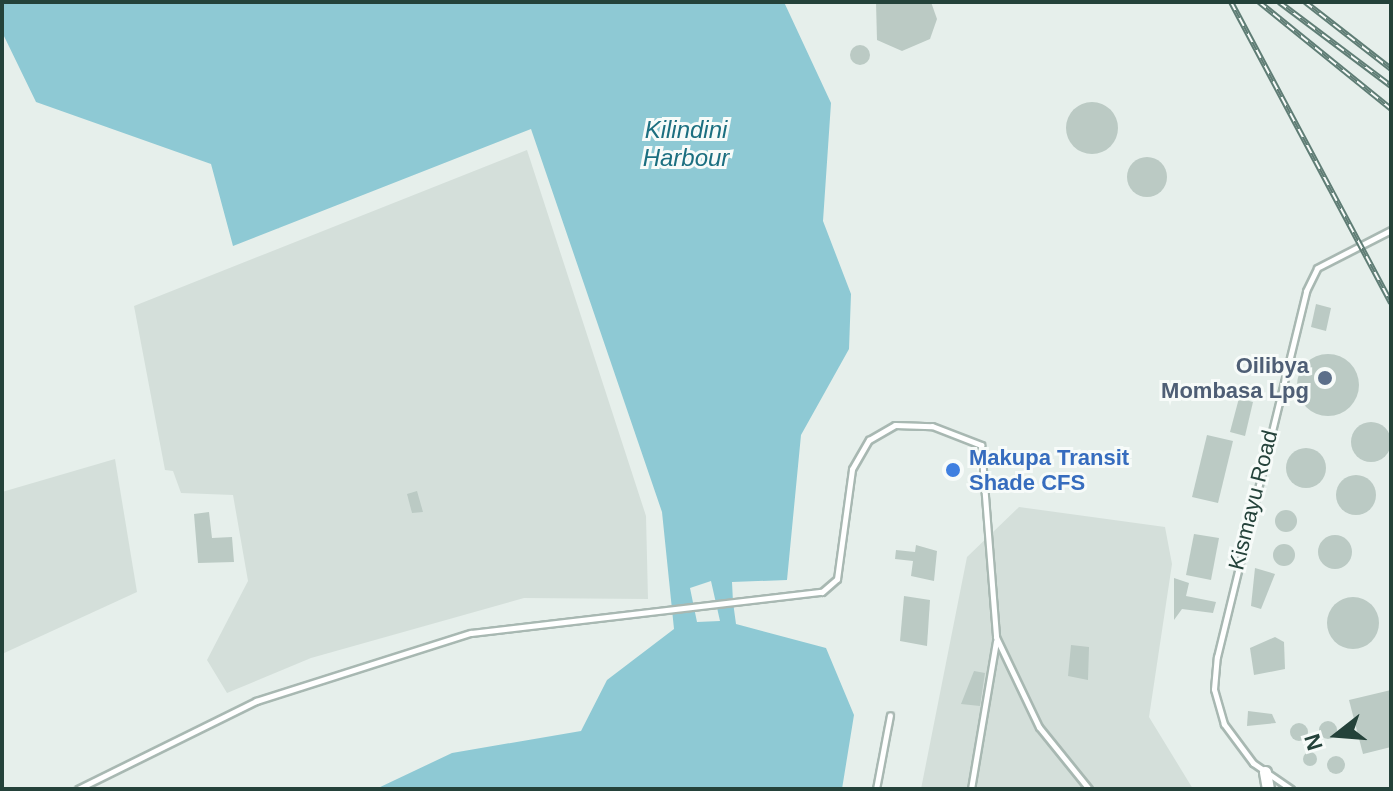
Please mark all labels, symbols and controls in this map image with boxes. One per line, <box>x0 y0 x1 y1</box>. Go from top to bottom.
water label: Kilindini Harbour <box>643 116 729 172</box>
place label: Oilibya Mombasa Lpg <box>1161 352 1309 404</box>
marker: Oilibya Mombasa Lpg <box>1316 369 1334 387</box>
street label: Kismayu Road <box>1223 427 1283 573</box>
place label: Makupa Transit Shade CFS <box>969 444 1129 496</box>
marker: Makupa Transit Shade CFS <box>944 461 962 479</box>
north arrow <box>1297 695 1377 775</box>
text: N <box>1299 731 1328 753</box>

